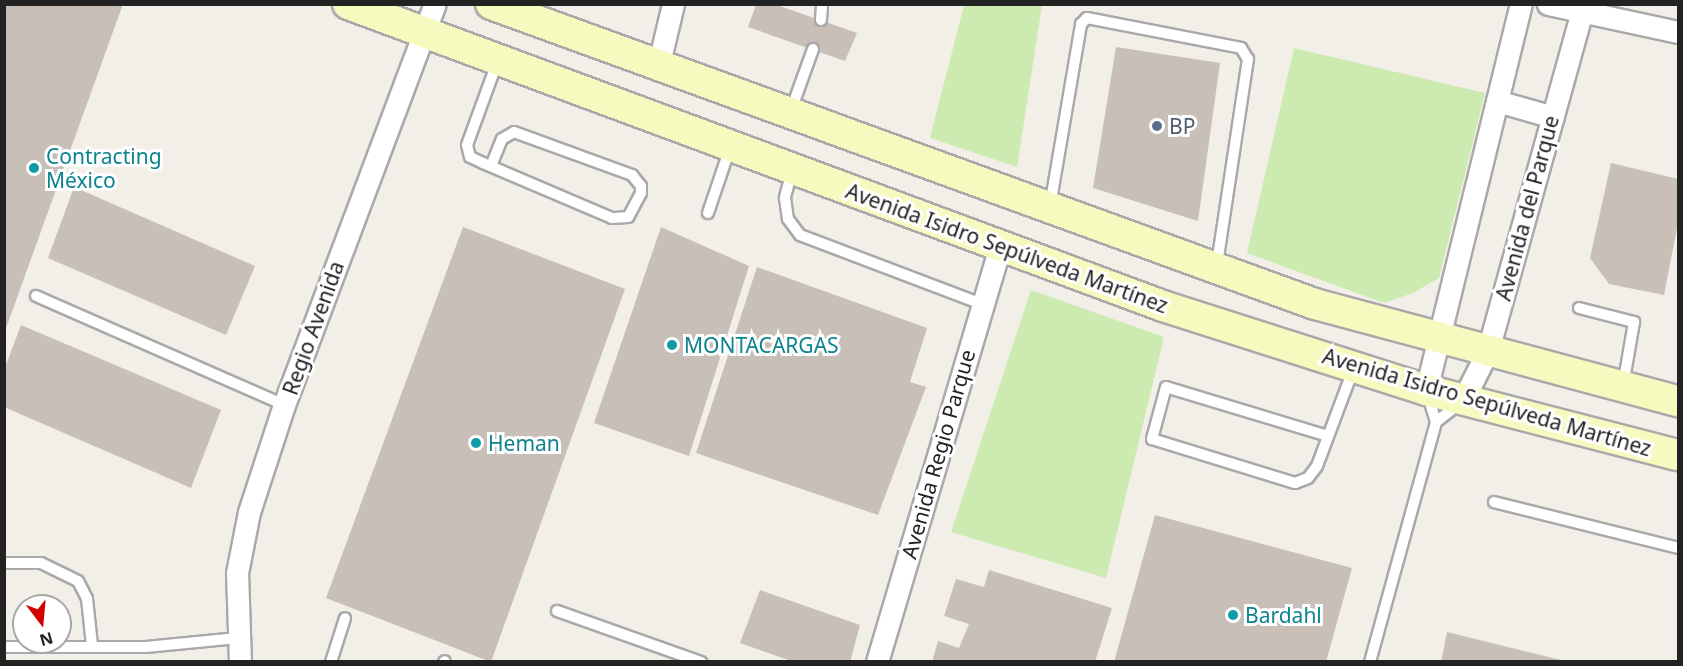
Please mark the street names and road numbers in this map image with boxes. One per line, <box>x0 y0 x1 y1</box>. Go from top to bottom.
street label: Avenida del Parque <box>1490 113 1564 303</box>
street label: Avenida Isidro Sepúlveda Martínez <box>843 178 1171 318</box>
street label: Regio Avenida <box>277 258 349 398</box>
street label: Avenida Isidro Sepúlveda Martínez <box>1320 343 1654 461</box>
street label: Avenida Regio Parque <box>896 347 980 561</box>

